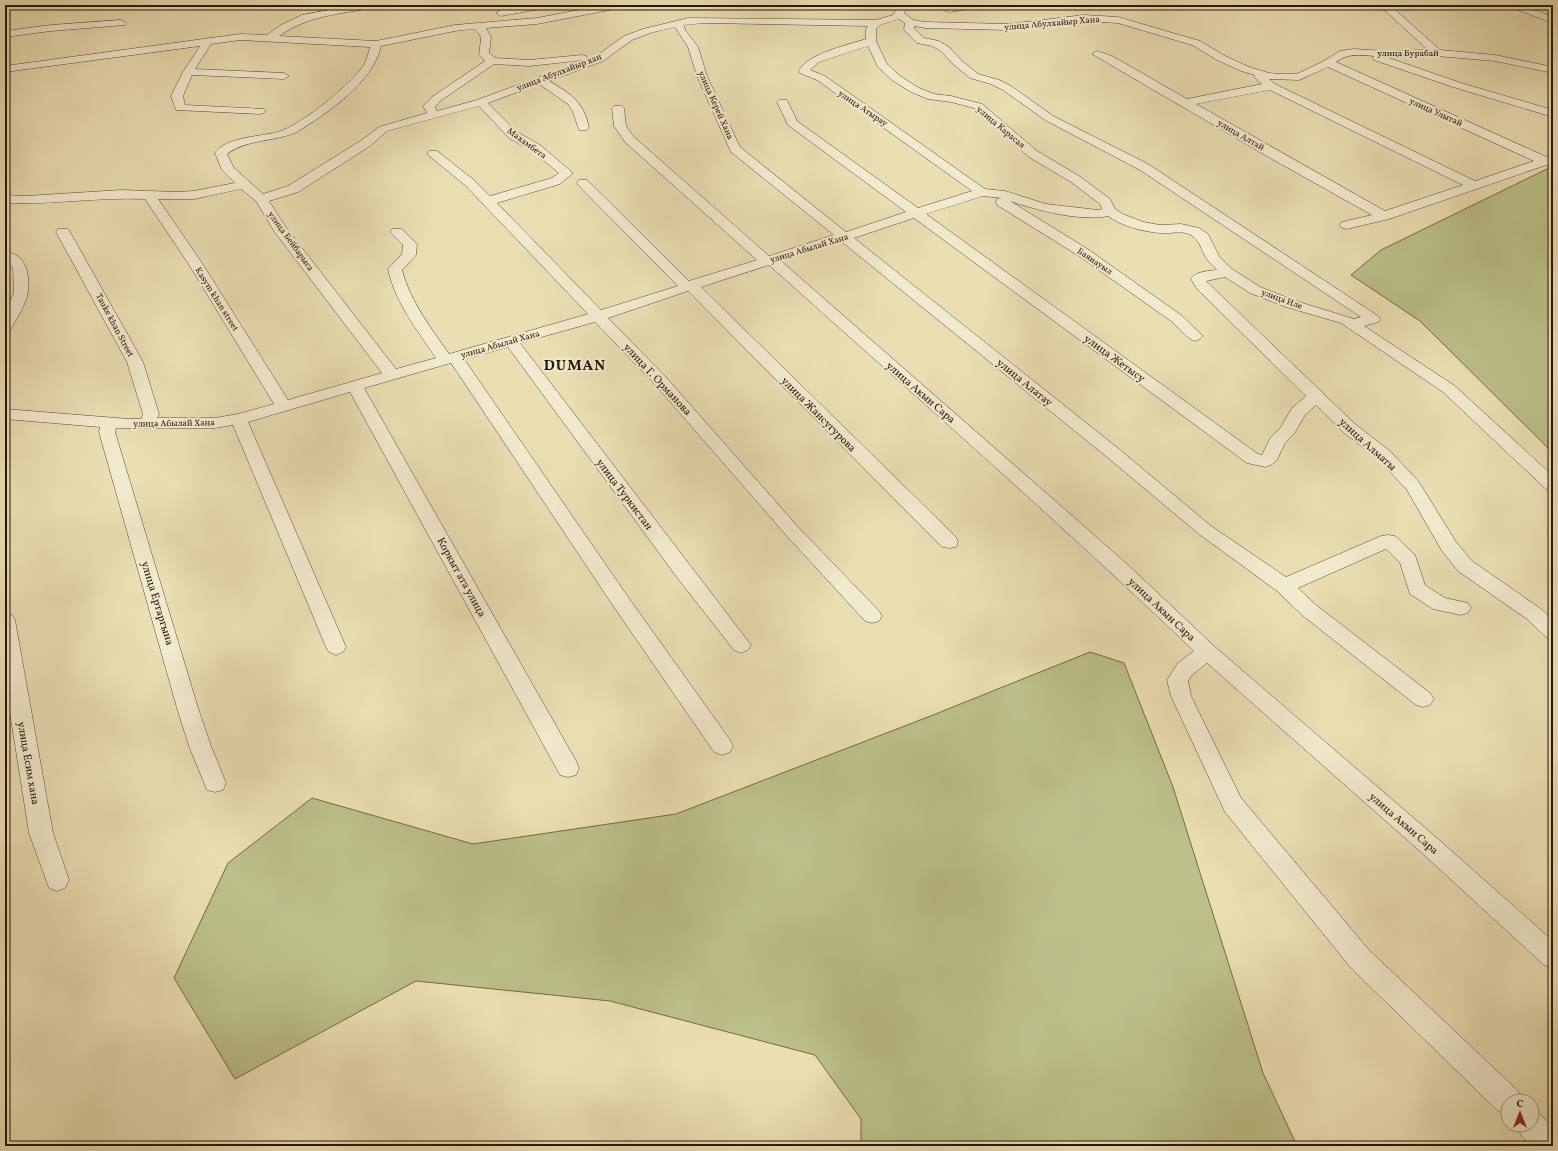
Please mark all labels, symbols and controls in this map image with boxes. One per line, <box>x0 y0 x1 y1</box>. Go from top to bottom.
street label: улица Абулхайыр Хана <box>1004 13 1101 34</box>
street label: улица Бурабай <box>1377 47 1439 60</box>
street label: улица Абулхайыр хан <box>515 50 604 95</box>
street label: улица Керей Хана <box>695 69 737 142</box>
street label: улица Атырау <box>835 87 890 130</box>
street label: улица Улытай <box>1407 95 1465 130</box>
street label: улица Карасая <box>974 103 1028 152</box>
street label: улица Алтай <box>1215 117 1267 154</box>
street label: Махамбета <box>504 125 550 163</box>
street label: улица Бейбарыса <box>264 209 317 274</box>
street label: улица Абылай Хана <box>768 230 850 267</box>
street label: Баянауыл <box>1074 245 1115 278</box>
street label: Kasym khan street <box>192 265 242 334</box>
street label: улица Иле <box>1259 286 1304 313</box>
street label: Tauke khan Street <box>92 291 137 359</box>
street label: улица Абылай Хана <box>459 327 542 362</box>
street label: улица Жетысу <box>1080 332 1148 387</box>
street label: улица Г. Орманова <box>619 341 695 420</box>
district label: DUMAN <box>544 356 606 377</box>
street label: улица Алатау <box>993 356 1055 410</box>
street label: улица Акын Сара <box>882 359 958 428</box>
street label: улица Жансугурова <box>777 374 859 456</box>
street label: улица Алматы <box>1335 415 1399 475</box>
street label: улица Абылай Хана <box>133 416 215 431</box>
street label: улица Туркистан <box>592 456 656 534</box>
street label: Коркыт ата улица <box>433 535 489 621</box>
street label: улица Ертаргына <box>137 559 177 648</box>
street label: улица Акын Сара <box>1124 575 1198 646</box>
street label: улица Есим хана <box>13 721 42 807</box>
street label: улица Акын Сара <box>1365 790 1441 859</box>
north arrow <box>1500 1093 1540 1133</box>
text: С <box>1516 1097 1524 1112</box>

